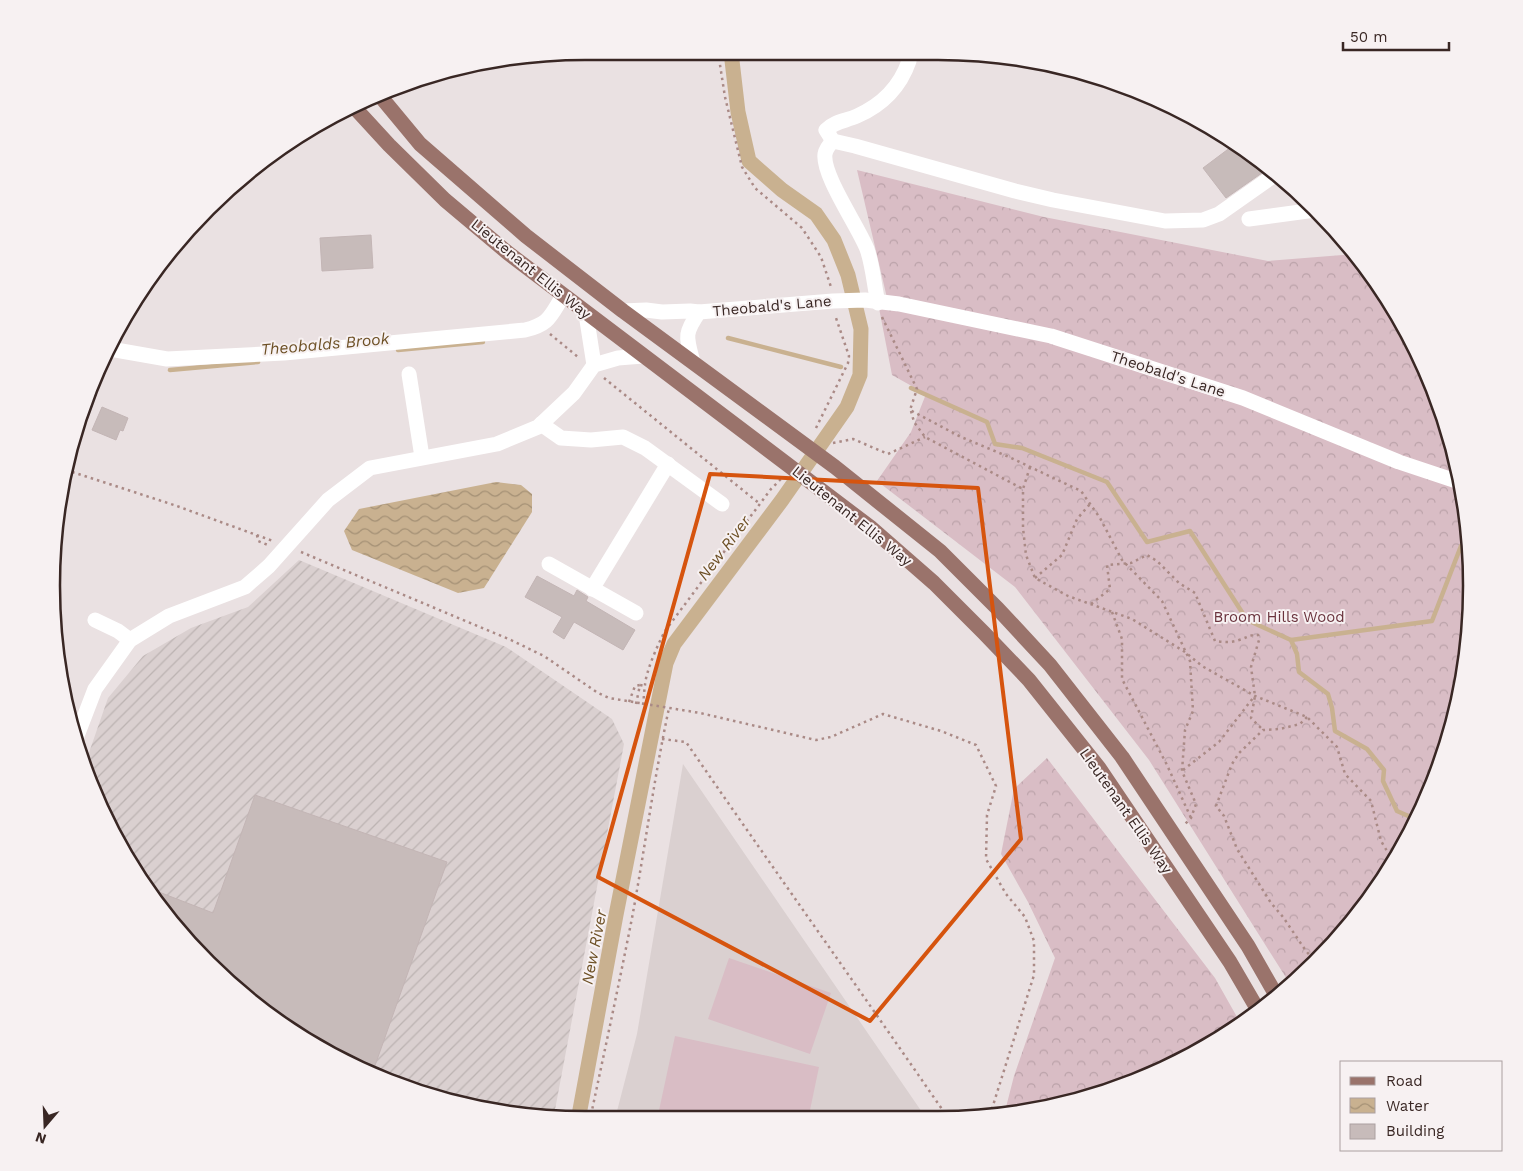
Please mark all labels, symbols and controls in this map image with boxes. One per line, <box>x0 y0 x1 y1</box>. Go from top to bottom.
scale bar <box>1343 20 1449 52</box>
text: 50 m <box>1350 28 1387 46</box>
street label: Lieutenant Ellis Way <box>467 215 595 323</box>
street label: Theobald's Lane <box>712 292 832 320</box>
water label: Theobalds Brook <box>260 329 391 359</box>
street label: Theobald's Lane <box>1108 347 1228 401</box>
street label: Lieutenant Ellis Way <box>788 462 916 570</box>
water label: New River <box>694 511 755 584</box>
park label: Broom Hills Wood <box>1213 608 1345 626</box>
street label: Lieutenant Ellis Way <box>1076 745 1176 877</box>
water label: New River <box>577 907 611 986</box>
legend <box>1340 1061 1503 1151</box>
text: Road <box>1386 1072 1423 1090</box>
text: Water <box>1386 1097 1429 1115</box>
north arrow <box>20 1101 70 1151</box>
text: Building <box>1386 1122 1444 1140</box>
text: N <box>33 1129 48 1148</box>

